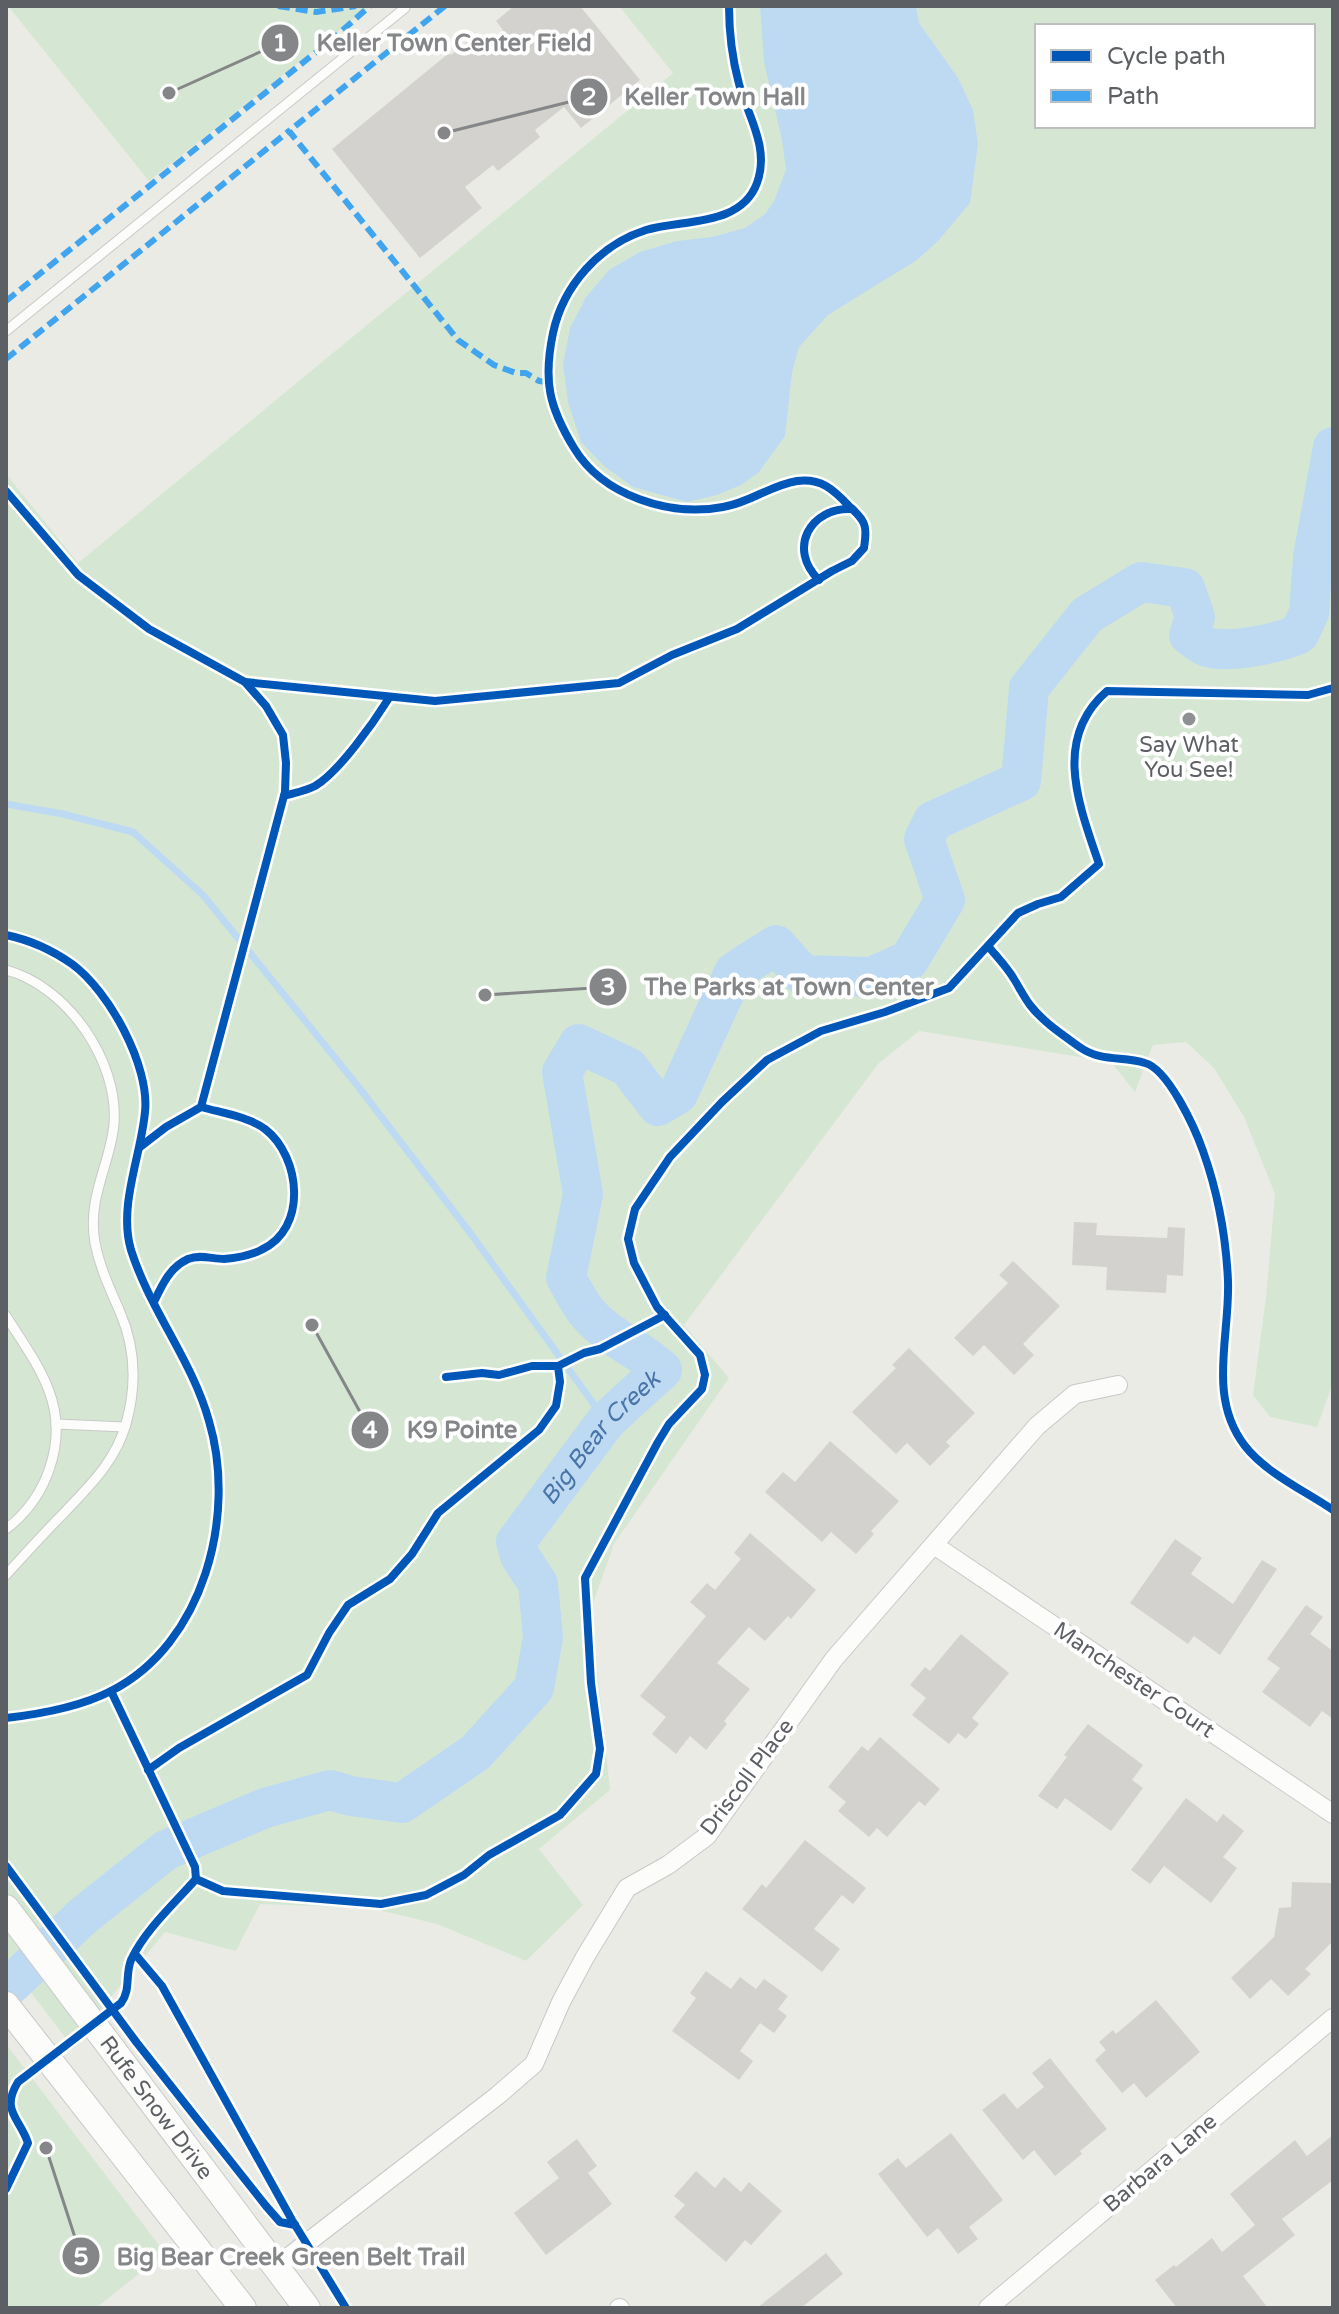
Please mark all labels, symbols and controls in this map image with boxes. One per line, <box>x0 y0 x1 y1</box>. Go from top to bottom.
callout: Keller Town Center Field <box>260 19 607 67</box>
legend <box>1035 24 1315 128</box>
text: 1 <box>272 29 288 58</box>
text: Keller Town Center Field <box>316 29 592 58</box>
text: Cycle path <box>1107 42 1226 71</box>
callout: Keller Town Hall <box>569 73 822 121</box>
text: Path <box>1107 82 1160 111</box>
text: 2 <box>581 83 597 112</box>
text: Keller Town Hall <box>624 83 806 112</box>
marker: Say What You See! <box>1180 710 1198 728</box>
place label: Say What You See! <box>1139 732 1239 783</box>
callout: The Parks at Town Center <box>588 963 949 1011</box>
text: 3 <box>600 973 616 1002</box>
text: The Parks at Town Center <box>643 973 935 1002</box>
water label: Big Bear Creek <box>534 1363 667 1510</box>
callout: K9 Pointe <box>350 1406 533 1454</box>
text: 4 <box>362 1416 378 1445</box>
text: K9 Pointe <box>407 1416 518 1445</box>
street label: Manchester Court <box>1049 1617 1219 1743</box>
street label: Driscoll Place <box>695 1714 799 1840</box>
street label: Rufe Snow Drive <box>94 2031 219 2184</box>
street label: Barbara Lane <box>1098 2108 1222 2218</box>
callout: Big Bear Creek Green Belt Trail <box>61 2232 482 2280</box>
text: 5 <box>73 2243 89 2272</box>
text: Big Bear Creek Green Belt Trail <box>117 2243 465 2272</box>

